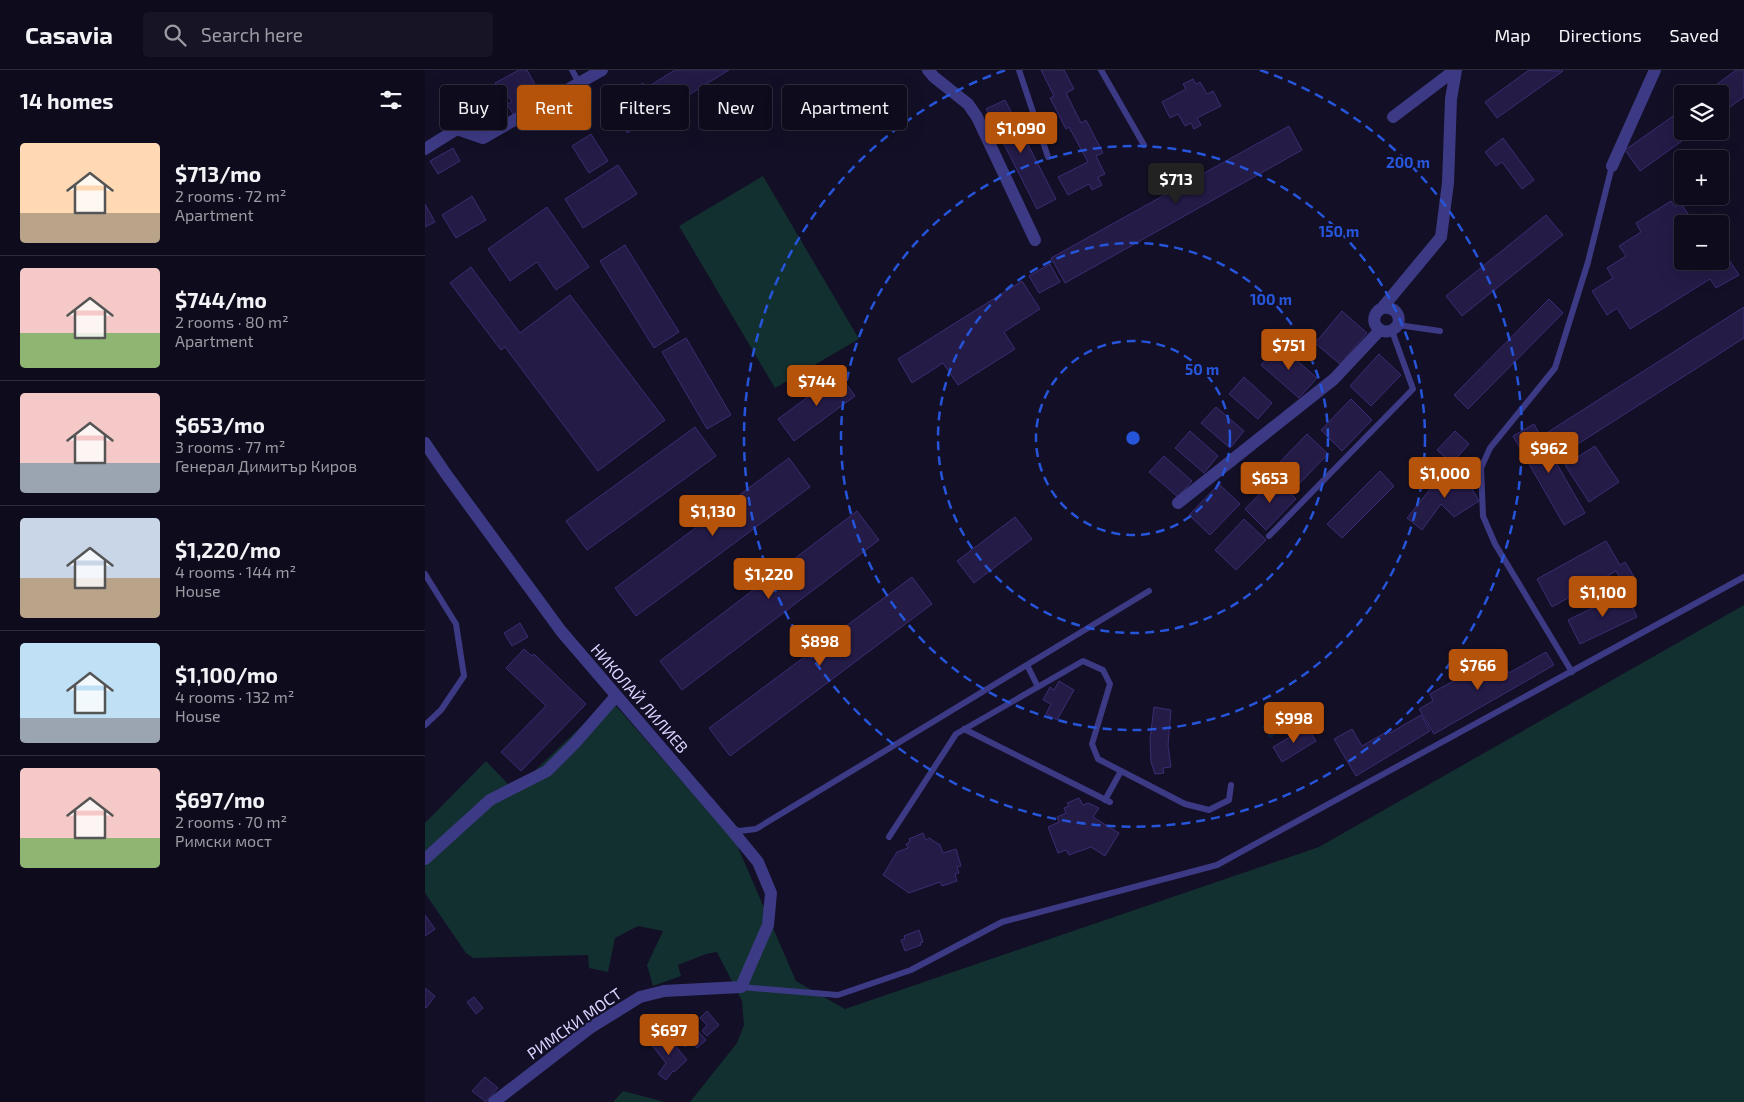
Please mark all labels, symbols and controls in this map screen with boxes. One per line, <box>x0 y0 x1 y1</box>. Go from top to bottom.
search box <box>143 12 493 57</box>
text: Casavia <box>25 20 113 49</box>
icon: search <box>161 21 189 49</box>
text: Search here <box>201 23 303 46</box>
text: Map <box>1494 24 1531 46</box>
text: Directions <box>1559 24 1642 46</box>
text: Saved <box>1670 24 1719 46</box>
chip: Buy <box>440 85 507 130</box>
chip: Rent <box>517 85 591 130</box>
chip: Filters <box>601 85 689 130</box>
chip: New <box>699 85 772 130</box>
chip: Apartment <box>782 85 907 130</box>
map controls <box>1674 85 1729 270</box>
button: layers <box>1674 85 1729 140</box>
icon: filters <box>377 86 405 114</box>
text: 14 homes <box>20 88 114 113</box>
pin: $1,090 <box>980 112 1062 154</box>
text: $1,090 <box>996 118 1046 137</box>
button: + <box>1674 150 1729 205</box>
text: 200 m <box>1386 153 1430 171</box>
text: $713/mo <box>175 161 261 186</box>
pin: $713 <box>1146 162 1206 205</box>
icon: home <box>60 163 120 223</box>
text: $713 <box>1159 169 1193 188</box>
text: 2 rooms · 72 m² <box>175 186 286 205</box>
text: Apartment <box>175 205 254 224</box>
button: − <box>1674 215 1729 270</box>
text: 150 m <box>1319 222 1359 240</box>
text: $744/mo <box>175 287 267 312</box>
icon: home <box>60 288 120 348</box>
text: 100 m <box>1250 290 1292 308</box>
text: 2 rooms · 80 m² <box>175 312 289 331</box>
pin: $751 <box>1259 328 1319 371</box>
text: Apartment <box>175 331 254 350</box>
text: $751 <box>1272 335 1306 354</box>
text: 50 m <box>1185 360 1219 378</box>
pin: $744 <box>787 364 847 407</box>
text: $744 <box>798 371 836 390</box>
text: $653/mo <box>175 412 265 437</box>
icon: home <box>60 413 120 473</box>
centre of rings <box>1124 429 1142 447</box>
pin: $962 <box>1519 432 1579 474</box>
text: 3 rooms · 77 m² <box>175 437 286 456</box>
text: $962 <box>1530 438 1568 457</box>
text: Генерал Димитър Киров <box>175 456 357 475</box>
pin: $1,000 <box>1404 456 1486 499</box>
pin: $653 <box>1240 462 1300 504</box>
text: $1,000 <box>1420 463 1470 482</box>
text: $653 <box>1252 468 1288 487</box>
pin: $1,130 <box>672 494 754 537</box>
text: $1,130 <box>690 501 736 520</box>
text: $1,220/mo <box>175 537 281 562</box>
icon: home <box>60 538 120 598</box>
pin: $1,220 <box>728 558 810 600</box>
text: 4 rooms · 144 m² <box>175 562 296 581</box>
text: $1,220 <box>745 564 793 583</box>
pin: $1,100 <box>1562 576 1644 618</box>
text: House <box>175 581 221 600</box>
text: $1,100 <box>1580 582 1626 601</box>
pin: $898 <box>790 624 850 667</box>
text: $898 <box>801 631 839 650</box>
street label: НИКОЛАЙ ЛИЛИЕВ <box>587 639 693 757</box>
pin: $766 <box>1448 648 1508 691</box>
text: $766 <box>1460 655 1496 674</box>
text: $1,100/mo <box>175 662 278 687</box>
icon: home <box>60 663 120 723</box>
text: 4 rooms · 132 m² <box>175 687 294 706</box>
pin: $998 <box>1264 702 1324 744</box>
text: House <box>175 706 221 725</box>
text: $998 <box>1275 708 1313 727</box>
text: $697/mo <box>175 787 265 812</box>
icon: home <box>60 788 120 848</box>
text: 2 rooms · 70 m² <box>175 812 287 831</box>
text: Римски мост <box>175 831 272 850</box>
street label: РИМСКИ МОСТ <box>523 983 625 1063</box>
pin: $697 <box>639 1014 699 1056</box>
text: $697 <box>651 1020 687 1039</box>

